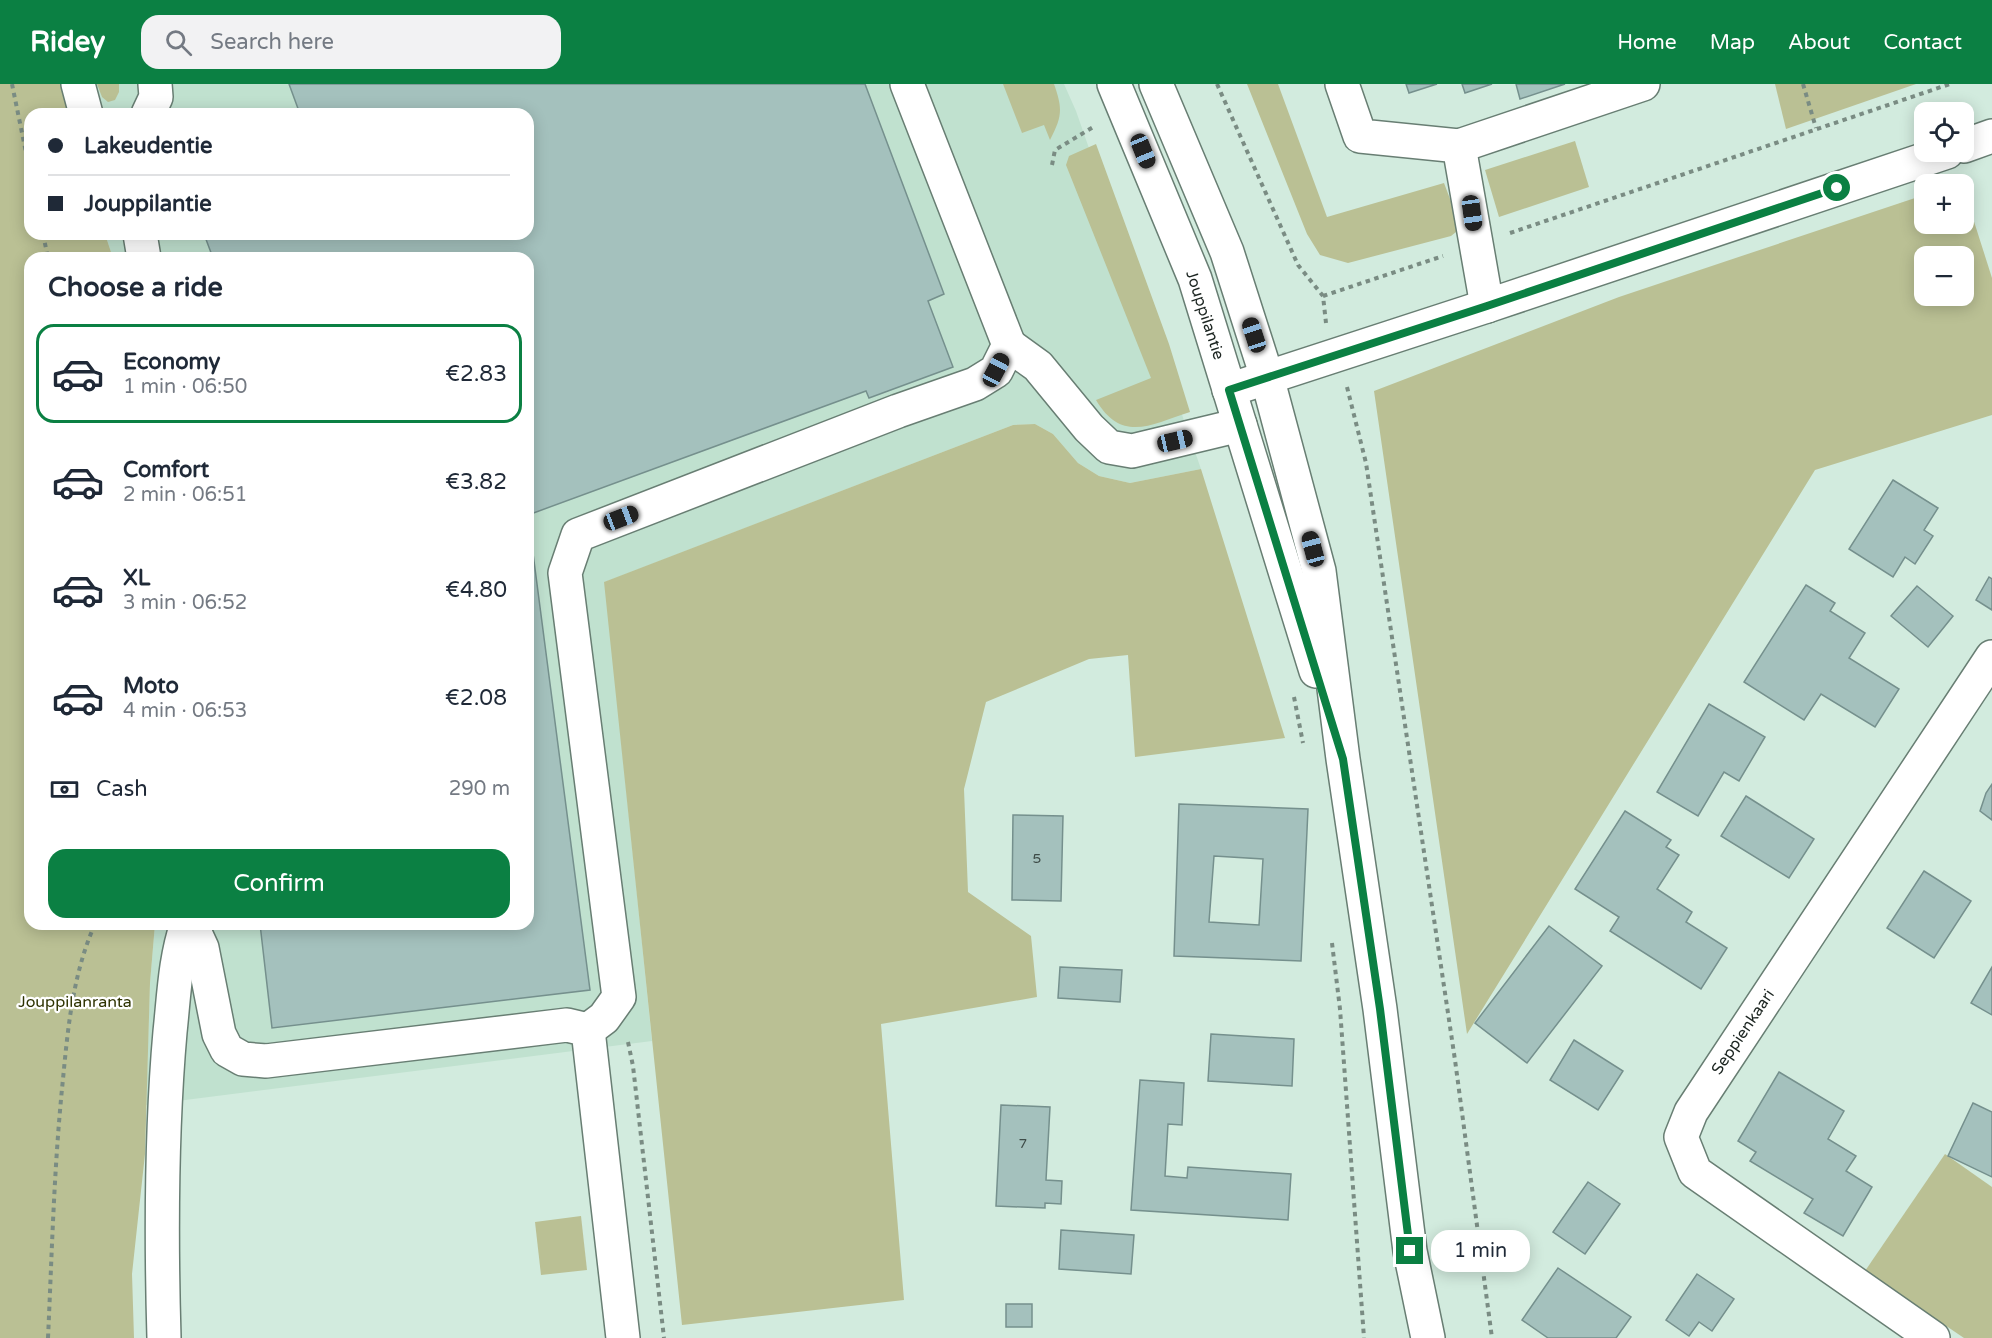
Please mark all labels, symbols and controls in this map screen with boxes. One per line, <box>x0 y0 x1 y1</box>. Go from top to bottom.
search box <box>141 15 561 69</box>
text: Ridey <box>30 25 105 59</box>
icon: search <box>162 26 195 59</box>
text: Search here <box>210 29 334 55</box>
text: Home <box>1617 30 1677 55</box>
text: Map <box>1710 30 1755 55</box>
text: About <box>1788 30 1850 55</box>
text: Contact <box>1883 30 1962 55</box>
map controls <box>1914 102 1974 306</box>
button: locate <box>1914 102 1974 162</box>
car <box>1128 131 1158 171</box>
text: Lakeudentie <box>84 133 212 159</box>
route start <box>1823 174 1850 201</box>
button: + <box>1914 174 1974 234</box>
text: Jouppilantie <box>84 191 212 217</box>
car <box>1461 194 1483 232</box>
button: − <box>1914 246 1974 306</box>
street label: Jouppilantie <box>1181 268 1229 362</box>
text: Choose a ride <box>48 271 223 304</box>
car <box>1240 315 1268 355</box>
icon: car <box>51 347 105 401</box>
text: Economy <box>123 349 220 375</box>
car <box>980 350 1012 390</box>
text: €2.83 <box>445 361 507 387</box>
text: 1 min · 06:50 <box>123 375 247 399</box>
car <box>1155 428 1195 454</box>
icon: car <box>51 455 105 509</box>
text: Comfort <box>123 457 209 483</box>
text: €3.82 <box>445 469 507 495</box>
text: 2 min · 06:51 <box>123 483 247 507</box>
car <box>601 503 641 533</box>
car <box>1300 529 1326 569</box>
icon: car <box>51 563 105 617</box>
text: XL <box>123 565 150 591</box>
text: €4.80 <box>445 577 507 603</box>
text: 3 min · 06:52 <box>123 591 247 615</box>
icon: car <box>51 671 105 725</box>
text: Moto <box>123 673 179 699</box>
text: €2.08 <box>445 685 507 711</box>
text: 4 min · 06:53 <box>123 699 247 723</box>
icon: cash <box>48 773 81 806</box>
text: Cash <box>96 776 148 802</box>
text: 290 m <box>449 777 510 801</box>
button: Confirm <box>48 849 510 918</box>
house number: 5 <box>1033 850 1041 867</box>
street label: Seppienkaari <box>1707 986 1779 1078</box>
park label: Jouppilanranta <box>18 992 132 1012</box>
house number: 7 <box>1019 1135 1027 1152</box>
callout: 1 min <box>1431 1230 1530 1272</box>
route end <box>1396 1237 1423 1264</box>
text: 1 min <box>1454 1239 1507 1263</box>

